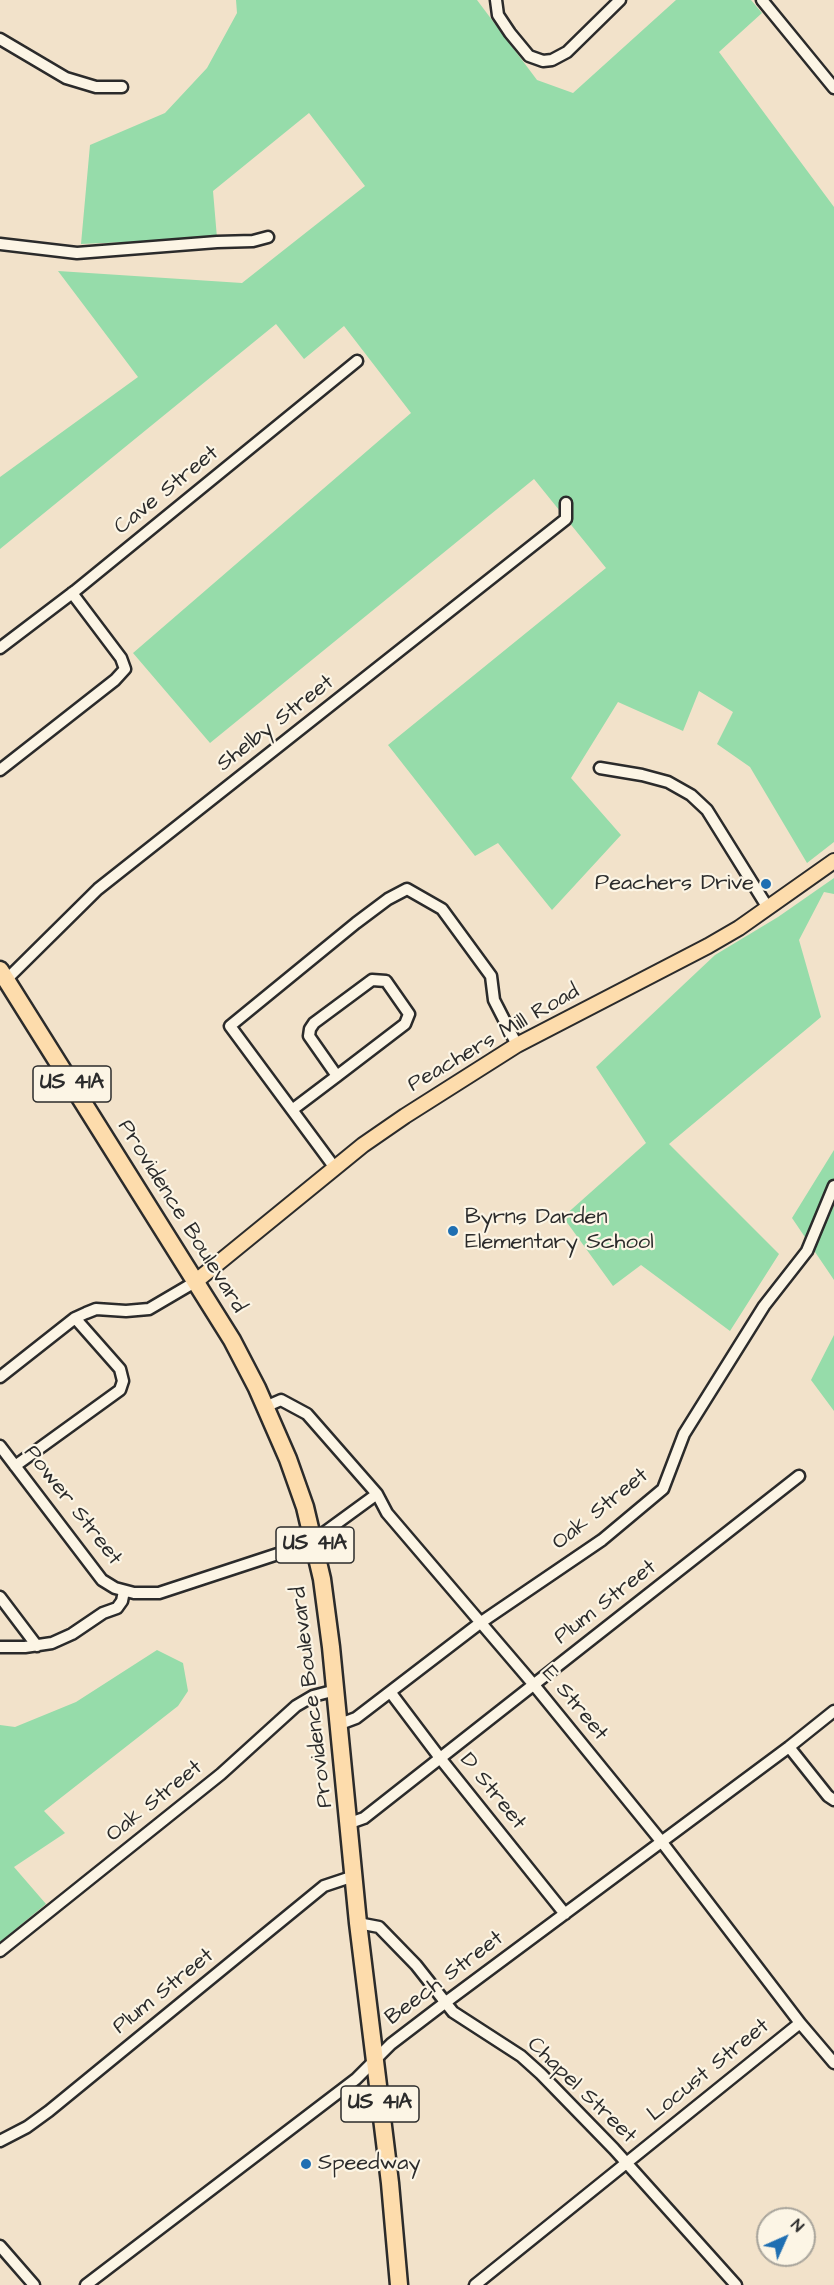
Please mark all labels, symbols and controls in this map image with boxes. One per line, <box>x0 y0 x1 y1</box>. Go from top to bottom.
street label: Cave Street <box>109 441 225 541</box>
street label: Shelby Street <box>212 670 340 778</box>
place label: Peachers Drive <box>595 871 754 897</box>
marker: Peachers Drive <box>759 877 773 891</box>
street label: Peachers Mill Road <box>404 979 584 1099</box>
road number: US 41A <box>33 1066 111 1102</box>
street label: Providence Boulevard <box>111 1116 251 1318</box>
place label: Byrns Darden Elementary School <box>465 1205 654 1256</box>
marker: Byrns Darden Elementary School <box>446 1224 460 1238</box>
street label: Power Street <box>17 1441 127 1571</box>
street label: Oak Street <box>548 1463 654 1557</box>
road number: US 41A <box>276 1527 354 1563</box>
street label: Plum Street <box>550 1555 662 1651</box>
street label: Providence Boulevard <box>286 1585 340 1809</box>
street label: E Street <box>535 1661 613 1747</box>
street label: D Street <box>453 1748 531 1836</box>
street label: Oak Street <box>102 1755 208 1849</box>
street label: Beech Street <box>381 1926 509 2032</box>
street label: Plum Street <box>108 1943 220 2041</box>
street label: Locust Street <box>643 2014 775 2128</box>
street label: Chapel Street <box>521 2032 641 2150</box>
road number: US 41A <box>341 2086 419 2122</box>
place label: Speedway <box>318 2151 421 2177</box>
marker: Speedway <box>299 2157 313 2171</box>
north arrow <box>756 2207 816 2267</box>
text: N <box>786 2214 809 2237</box>

